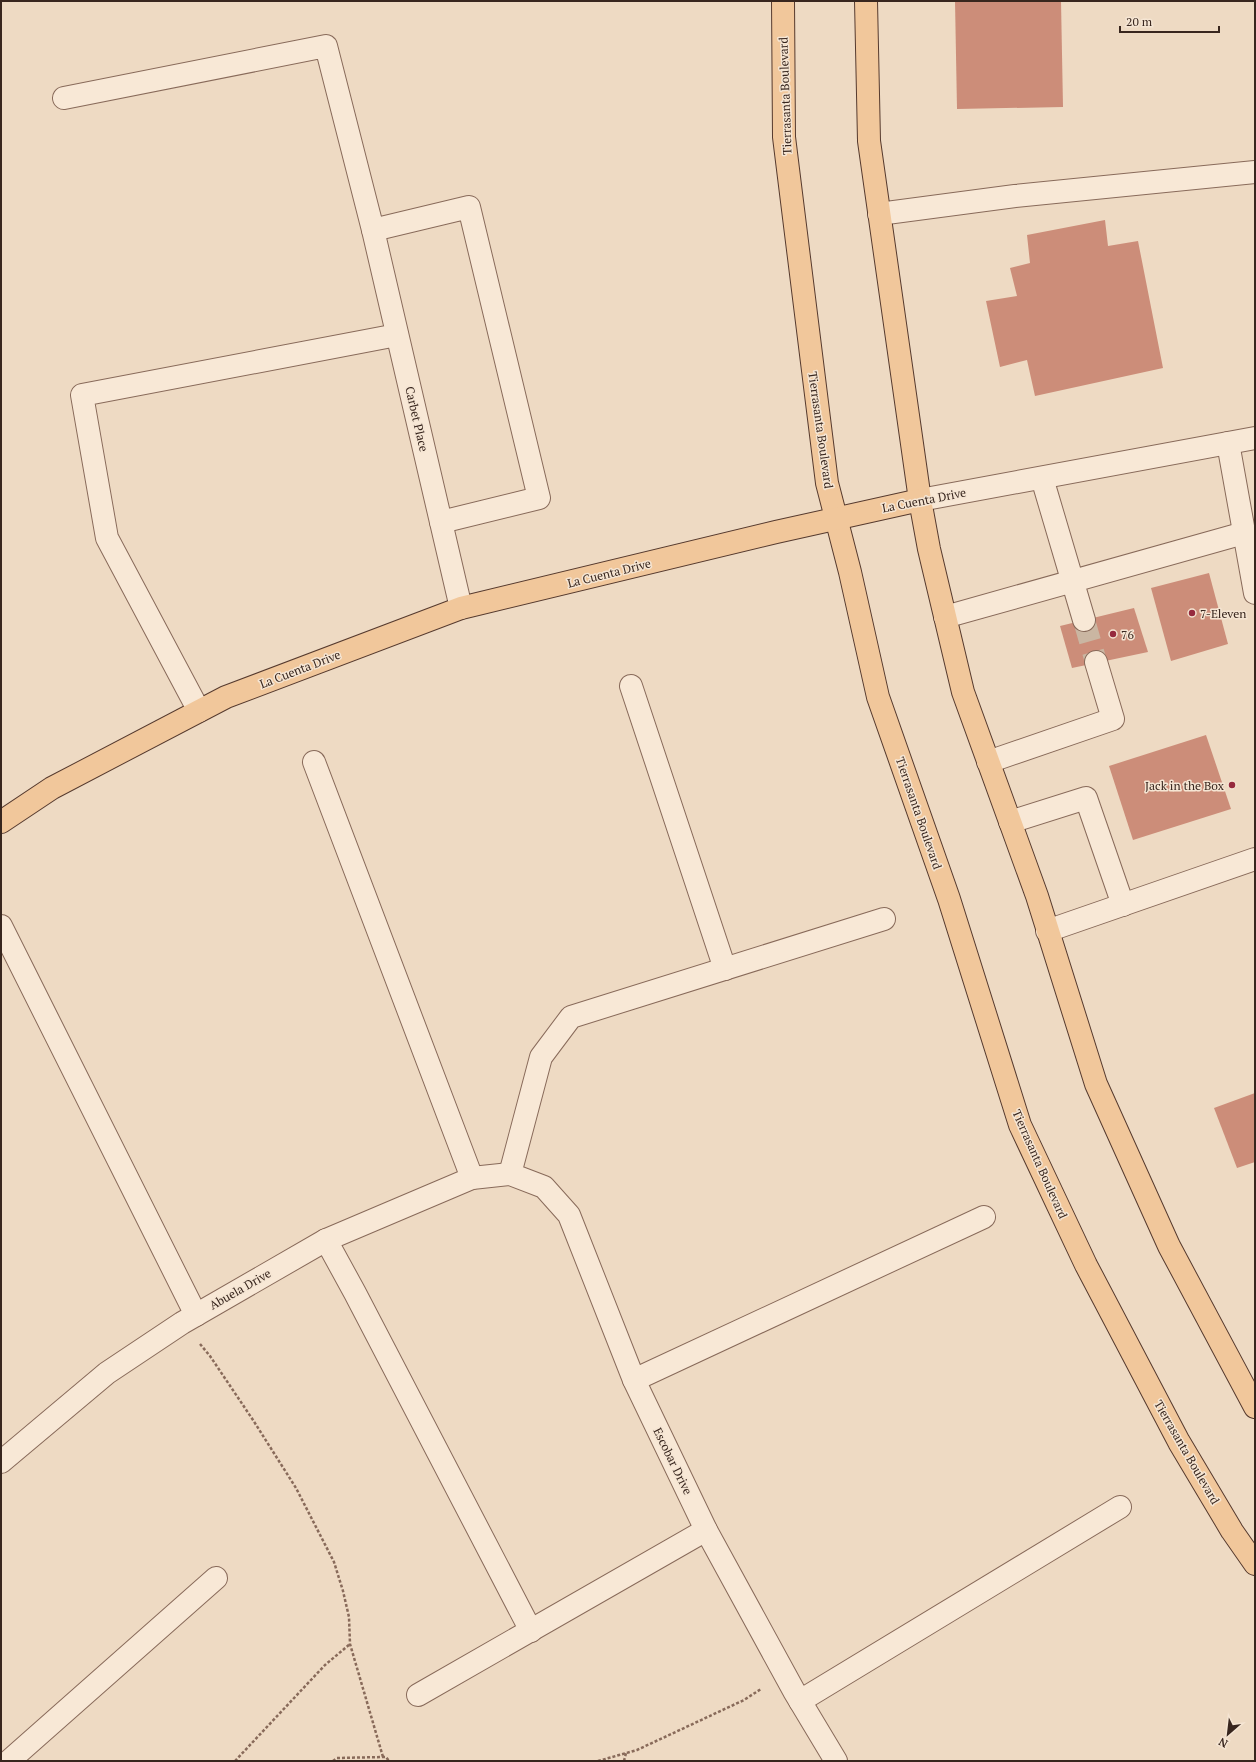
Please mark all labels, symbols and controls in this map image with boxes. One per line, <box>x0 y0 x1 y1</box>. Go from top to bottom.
scale bar <box>1120 8 1219 34</box>
text: 20 m <box>1126 14 1153 29</box>
street label: Tierrasanta Boulevard <box>775 36 795 155</box>
street label: Tierrasanta Boulevard <box>805 371 837 490</box>
street label: Carbet Place <box>402 385 432 453</box>
street label: La Cuenta Drive <box>881 484 967 516</box>
street label: La Cuenta Drive <box>566 555 652 591</box>
place label: 7-Eleven <box>1200 606 1246 621</box>
marker: 7-Eleven <box>1187 608 1197 618</box>
place label: 76 <box>1121 627 1134 642</box>
marker: 76 <box>1108 629 1118 639</box>
street label: La Cuenta Drive <box>257 647 343 691</box>
street label: Tierrasanta Boulevard <box>893 755 945 872</box>
place label: Jack in the Box <box>1145 778 1225 793</box>
marker: Jack in the Box <box>1227 780 1237 790</box>
street label: Tierrasanta Boulevard <box>1009 1107 1071 1221</box>
street label: Abuela Drive <box>206 1265 274 1313</box>
street label: Tierrasanta Boulevard <box>1151 1397 1223 1507</box>
street label: Escobar Drive <box>650 1425 696 1497</box>
north arrow <box>1208 1714 1248 1754</box>
text: N <box>1216 1734 1230 1751</box>

